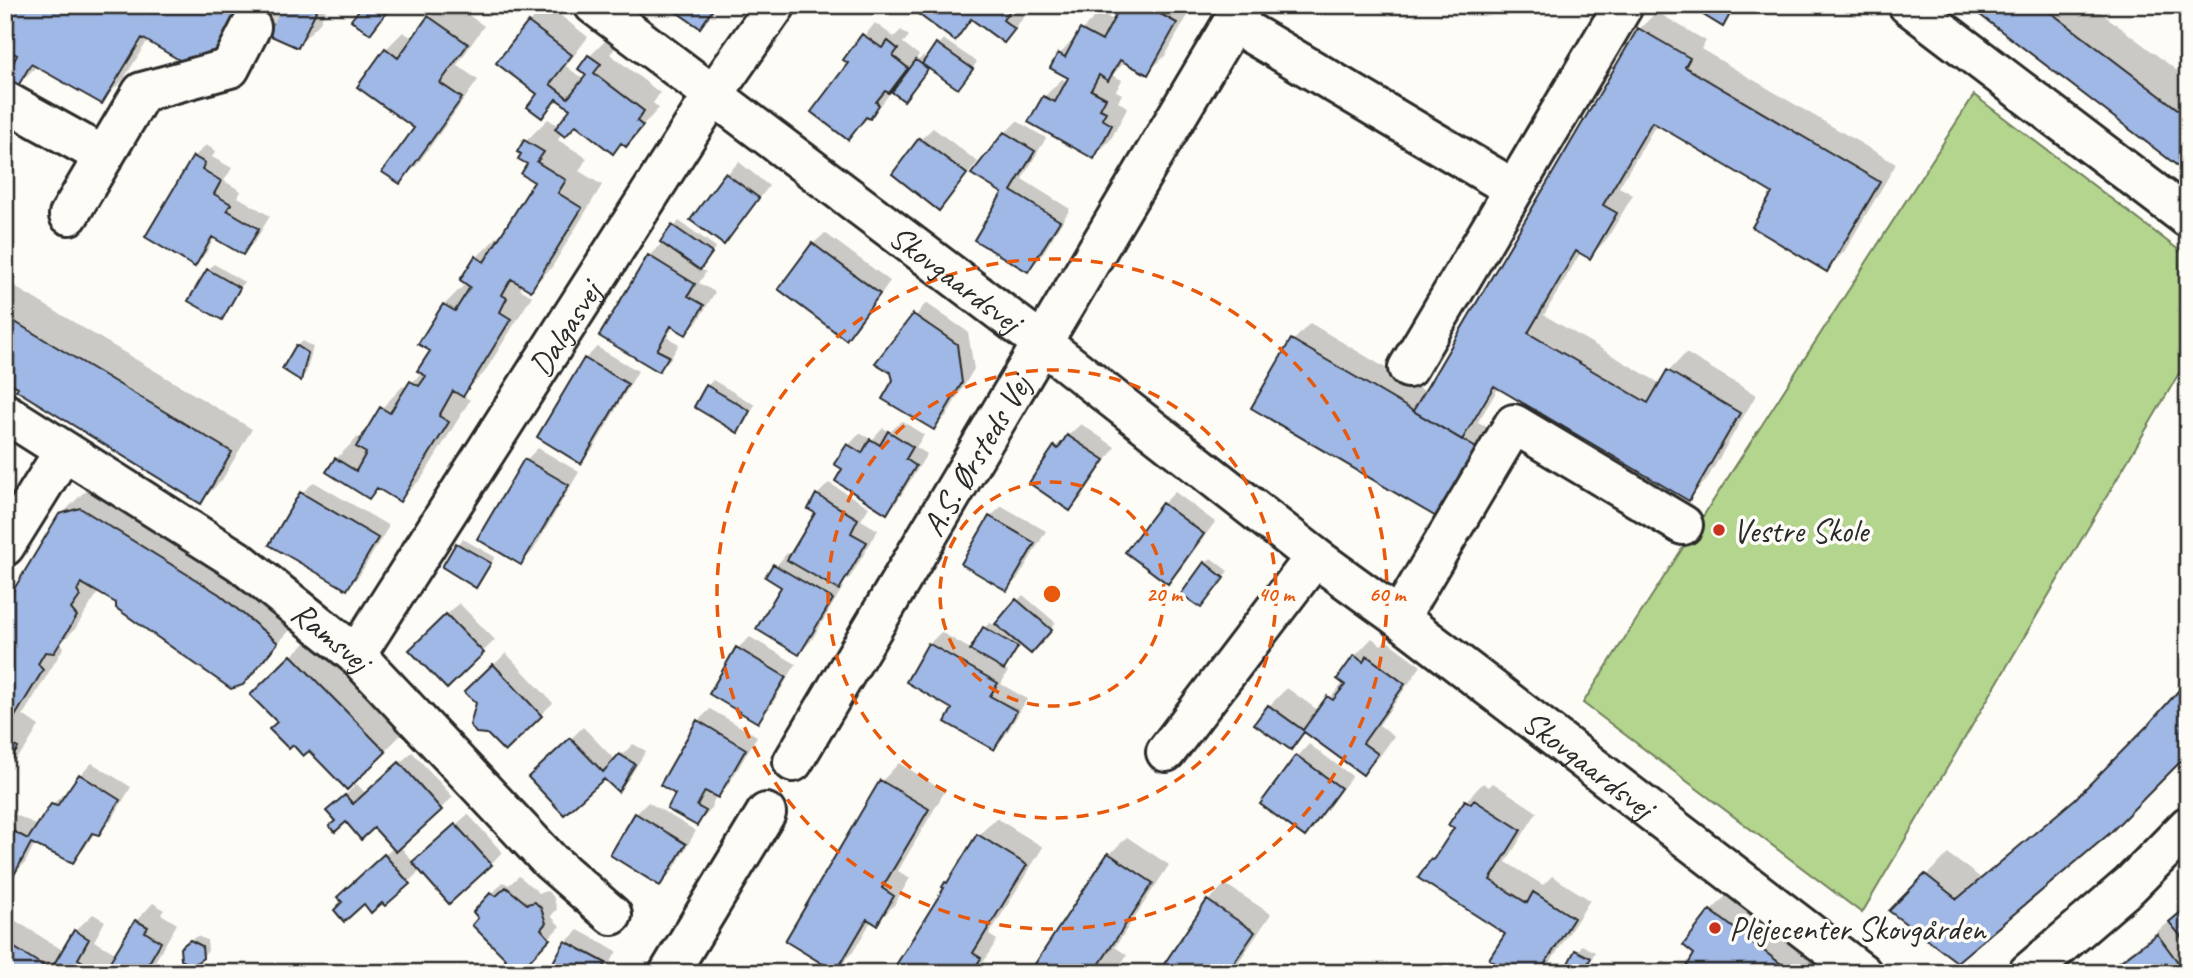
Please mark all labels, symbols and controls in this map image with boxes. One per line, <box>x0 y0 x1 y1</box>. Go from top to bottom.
street label: Skovgaardsvej <box>881 215 1033 344</box>
street label: Dalgasvej <box>519 271 613 384</box>
street label: A.S. Ørsteds Vej <box>912 365 1042 544</box>
place label: Vestre Skole <box>1733 510 1870 552</box>
marker: Vestre Skole <box>1711 522 1727 538</box>
text: 20 m <box>1146 581 1184 607</box>
text: 40 m <box>1258 581 1296 607</box>
text: 60 m <box>1369 581 1407 607</box>
centre of rings <box>1040 582 1064 606</box>
street label: Ramsvej <box>283 592 382 683</box>
street label: Skovgaardsvej <box>1514 701 1666 831</box>
place label: Plejecenter Skovgården <box>1729 908 1987 950</box>
marker: Plejecenter Skovgården <box>1707 920 1723 936</box>

